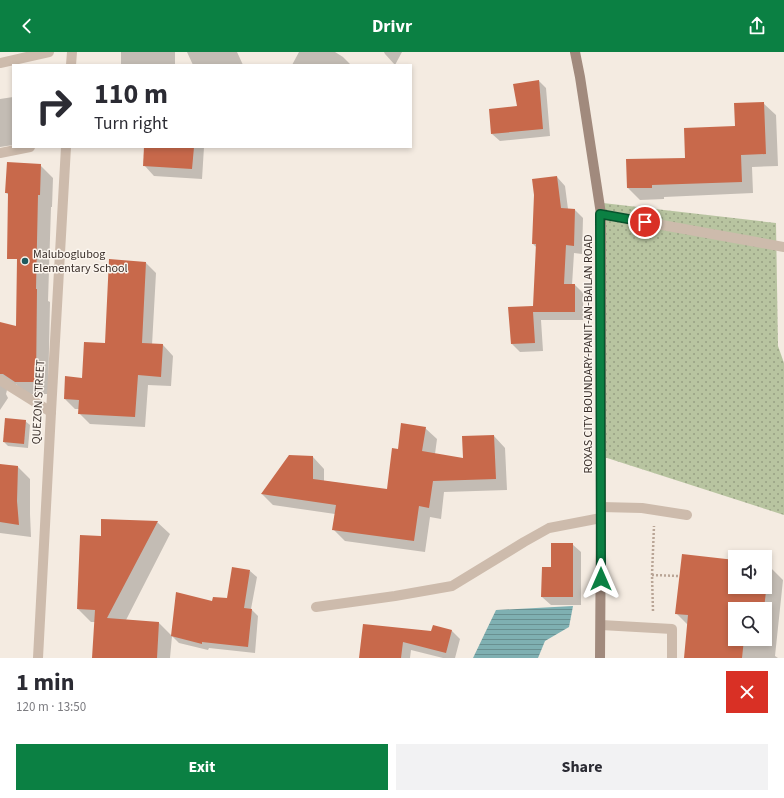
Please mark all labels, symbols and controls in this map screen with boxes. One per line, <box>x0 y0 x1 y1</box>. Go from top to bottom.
text: Drivr <box>372 14 412 39</box>
icon: back <box>16 15 38 37</box>
icon: share <box>746 15 768 37</box>
text: 110 m <box>94 74 168 114</box>
icon: right <box>28 80 80 132</box>
text: Turn right <box>94 111 168 136</box>
pin <box>628 205 662 239</box>
icon: arrive <box>634 211 656 233</box>
street label: ROXAS CITY BOUNDARY-PANIT-AN-BAILAN ROAD <box>580 234 597 474</box>
place label: Maluboglubog Elementary School <box>33 246 128 277</box>
marker: Maluboglubog Elementary School <box>20 256 30 266</box>
street label: QUEZON STREET <box>28 359 49 445</box>
map controls <box>728 550 772 646</box>
button: sound <box>728 550 772 594</box>
position arrow <box>580 558 622 600</box>
button: search <box>728 602 772 646</box>
text: 1 min <box>16 665 74 700</box>
button: close <box>726 671 768 713</box>
text: 120 m · 13:50 <box>16 698 86 716</box>
button: Exit <box>16 744 388 790</box>
button: Share <box>396 744 768 790</box>

